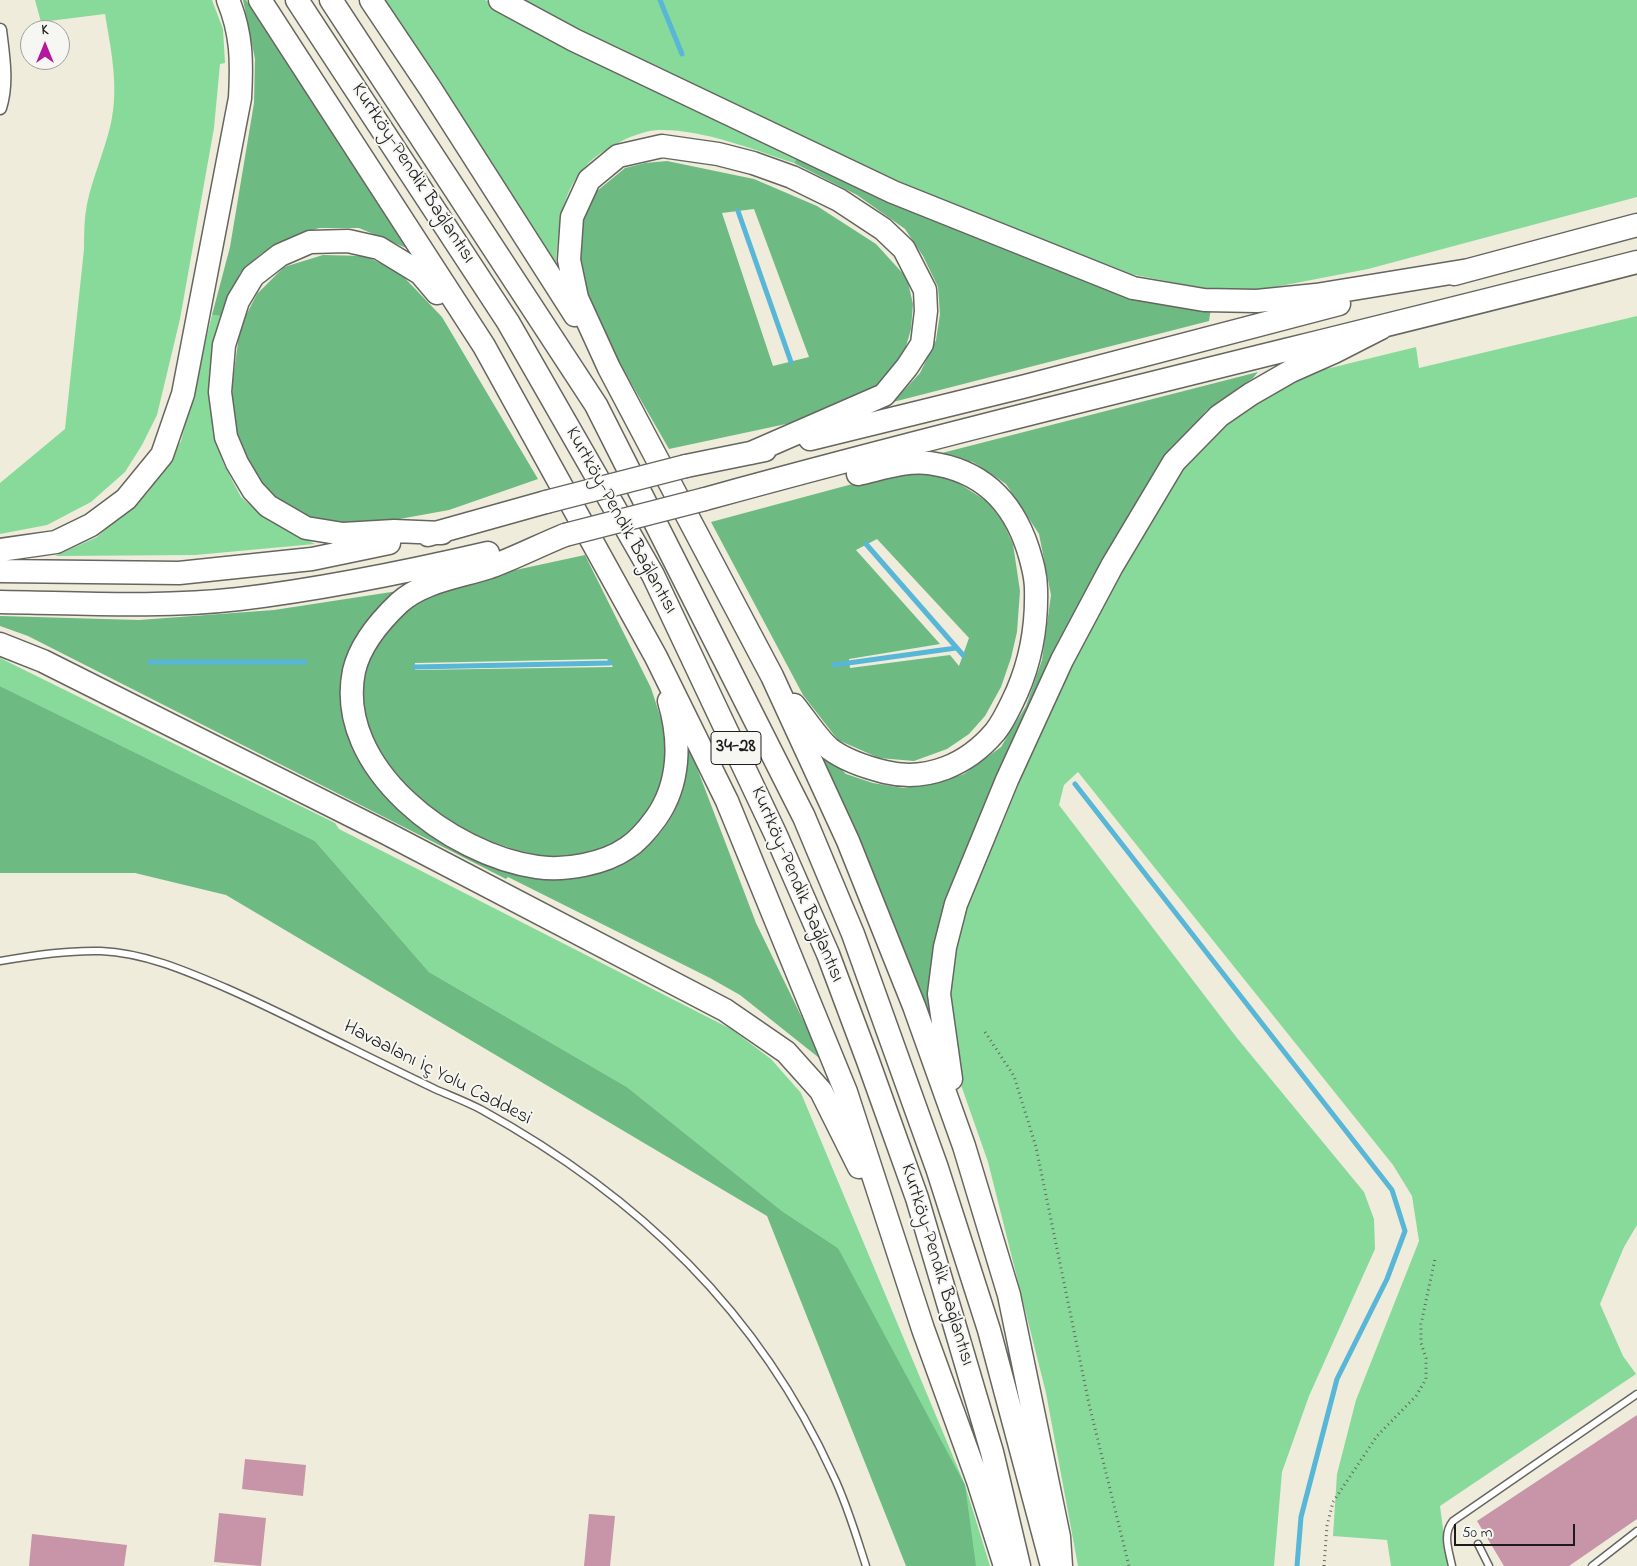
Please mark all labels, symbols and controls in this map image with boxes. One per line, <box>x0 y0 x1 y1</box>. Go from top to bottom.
north arrow <box>20 20 70 70</box>
text: K <box>42 20 48 41</box>
street label: Kurtköy-Pendik Bağlantısı <box>345 79 479 269</box>
street label: Kurtköy-Pendik Bağlantısı <box>559 423 681 619</box>
road number: 34-28 <box>711 731 761 764</box>
street label: Kurtköy-Pendik Bağlantısı <box>744 784 848 986</box>
street label: Havaalanı İç Yolu Caddesi <box>339 1016 535 1132</box>
street label: Kurtköy-Pendik Bağlantısı <box>894 1161 978 1369</box>
scale bar <box>1457 1514 1578 1546</box>
text: 50 m <box>1462 1522 1492 1544</box>

